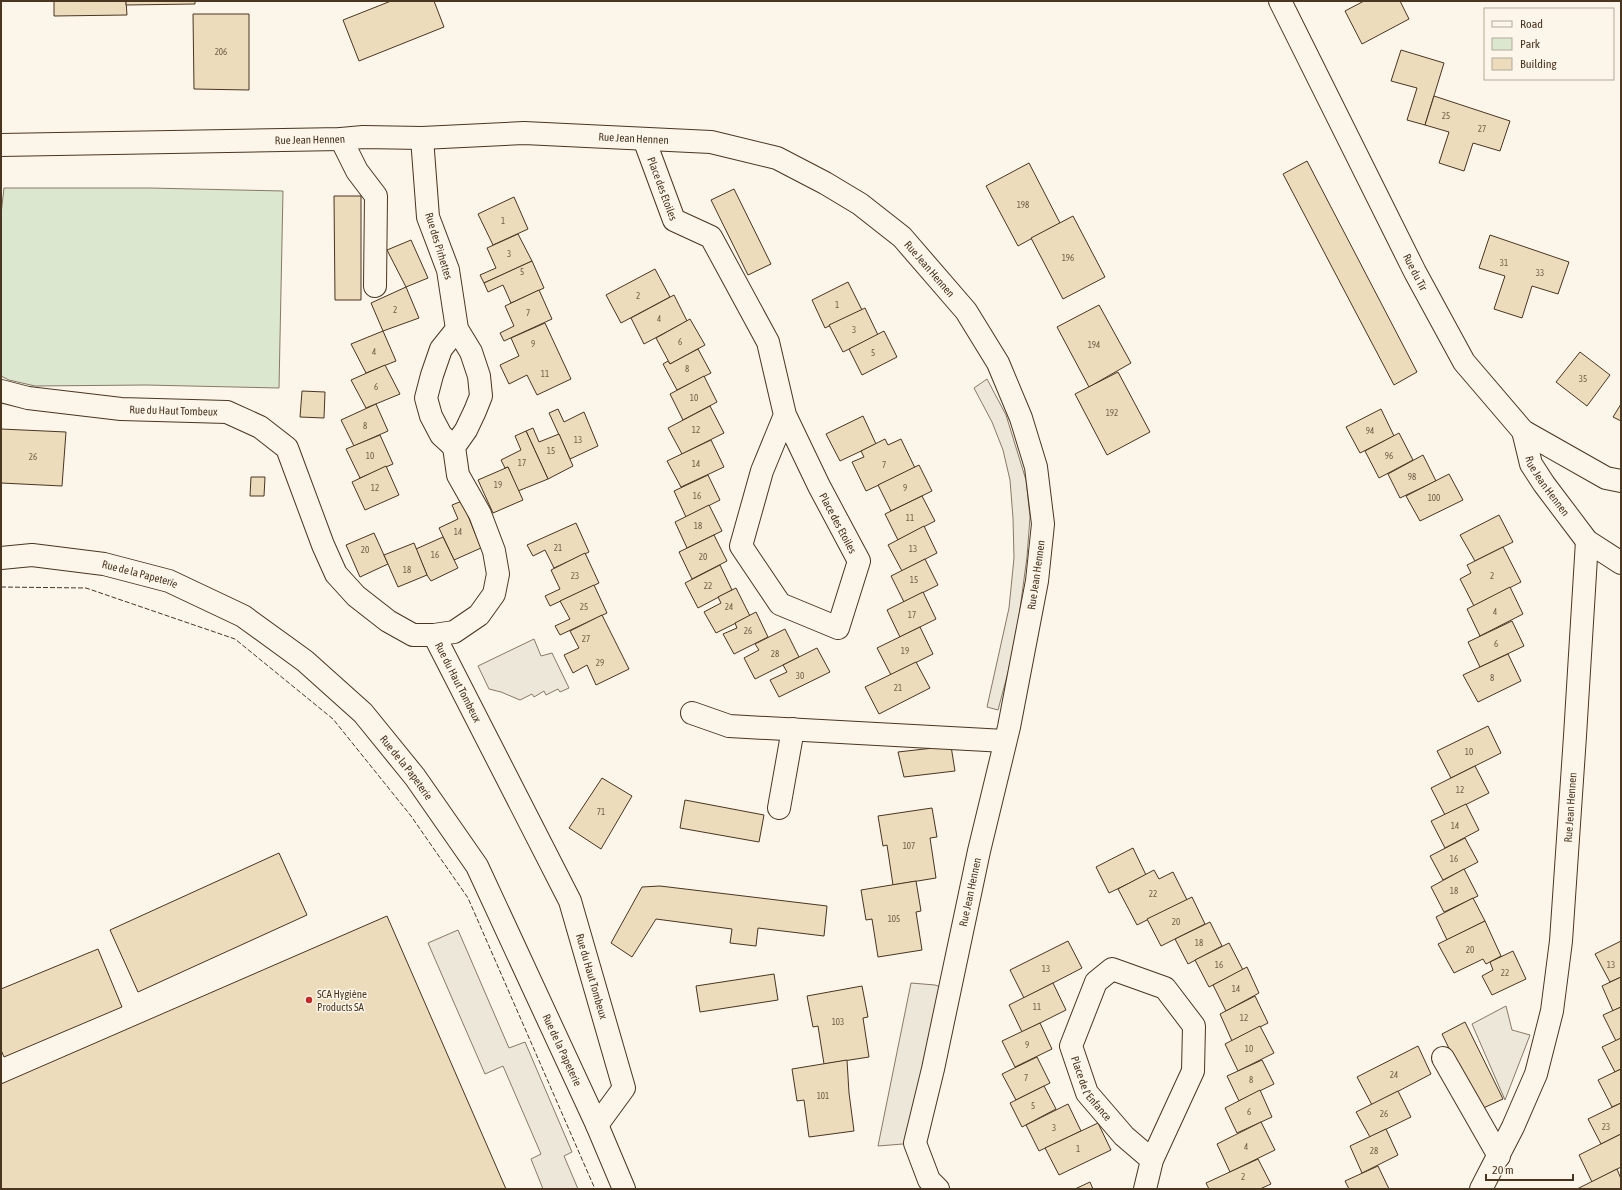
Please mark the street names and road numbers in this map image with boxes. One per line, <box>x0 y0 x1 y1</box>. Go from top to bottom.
street label: Rue Jean Hennen <box>598 131 669 146</box>
street label: Rue Jean Hennen <box>275 133 346 146</box>
street label: Place des Etoiles <box>645 155 680 222</box>
street label: Rue des Pirhettes <box>423 211 455 281</box>
street label: Rue Jean Hennen <box>902 238 957 299</box>
street label: Rue du Tir <box>1401 252 1430 293</box>
street label: Rue du Haut Tombeux <box>129 403 218 418</box>
street label: Rue Jean Hennen <box>1523 455 1572 518</box>
street label: Place des Etoiles <box>817 491 859 555</box>
street label: Rue Jean Hennen <box>1025 539 1047 611</box>
street label: Rue de la Papeterie <box>101 558 180 590</box>
street label: Rue du Haut Tombeux <box>433 640 484 725</box>
street label: Rue de la Papeterie <box>378 733 435 802</box>
street label: Rue Jean Hennen <box>1562 772 1579 843</box>
street label: Rue Jean Hennen <box>957 856 983 928</box>
street label: Rue du Haut Tombeux <box>574 932 610 1021</box>
street label: Rue de la Papeterie <box>540 1012 584 1088</box>
street label: Place de l'Enfance <box>1069 1055 1114 1123</box>

